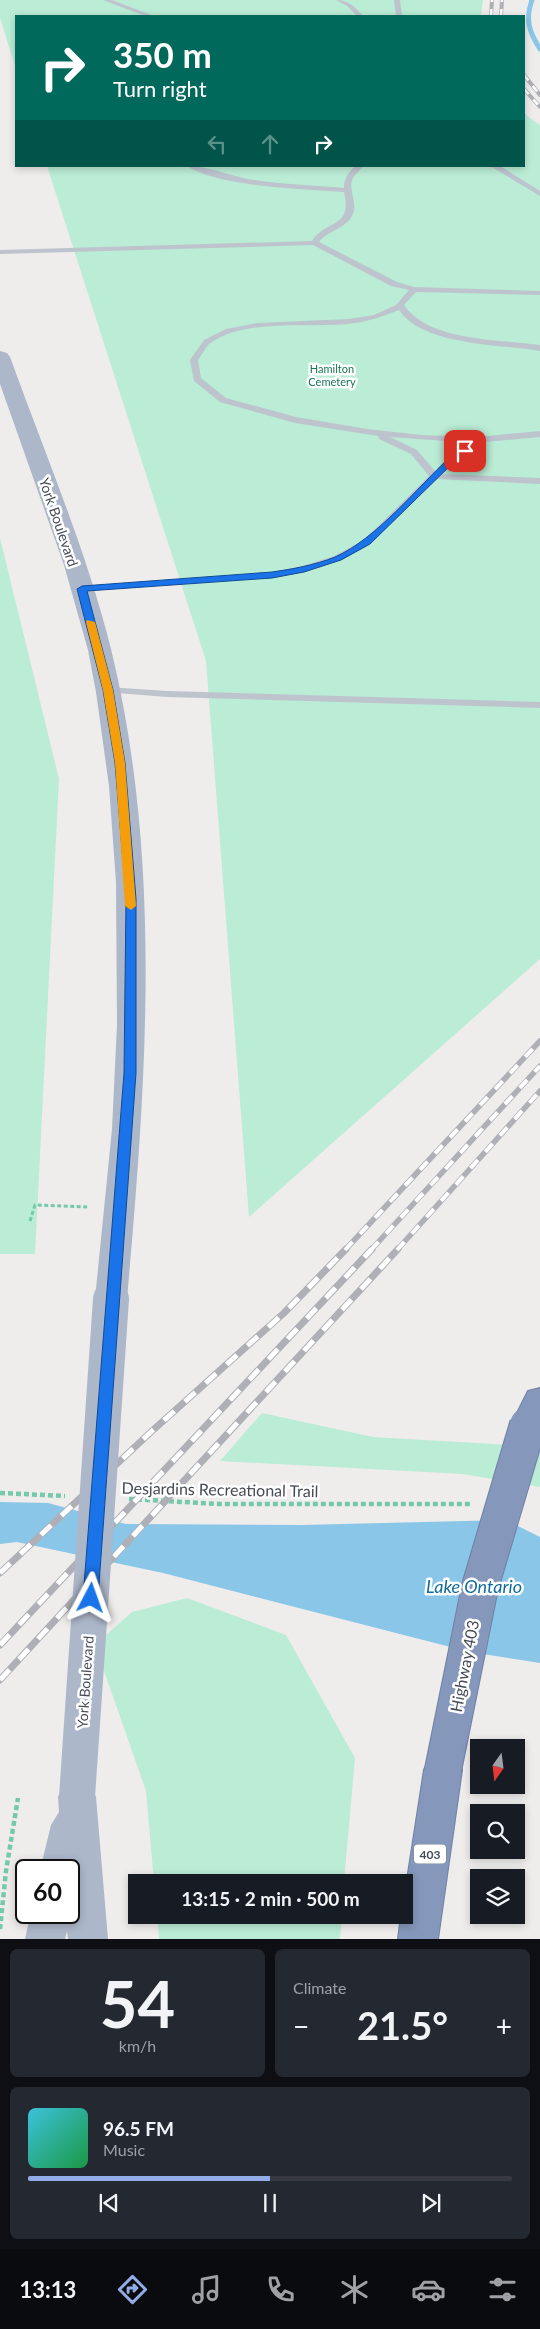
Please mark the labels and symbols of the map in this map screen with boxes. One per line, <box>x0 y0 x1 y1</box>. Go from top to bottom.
park label: Hamilton Cemetery <box>308 362 356 388</box>
pin <box>444 430 486 472</box>
street label: York Boulevard <box>36 475 82 569</box>
street label: Desjardins Recreational Trail <box>121 1478 319 1500</box>
position arrow <box>64 1571 116 1623</box>
water label: Lake Ontario <box>426 1575 522 1597</box>
street label: Highway 403 <box>446 1618 482 1714</box>
street label: York Boulevard <box>73 1635 97 1729</box>
north arrow <box>470 1739 525 1794</box>
road number: 403 <box>414 1845 446 1864</box>
speed limit sign: 60 <box>15 1859 80 1924</box>

